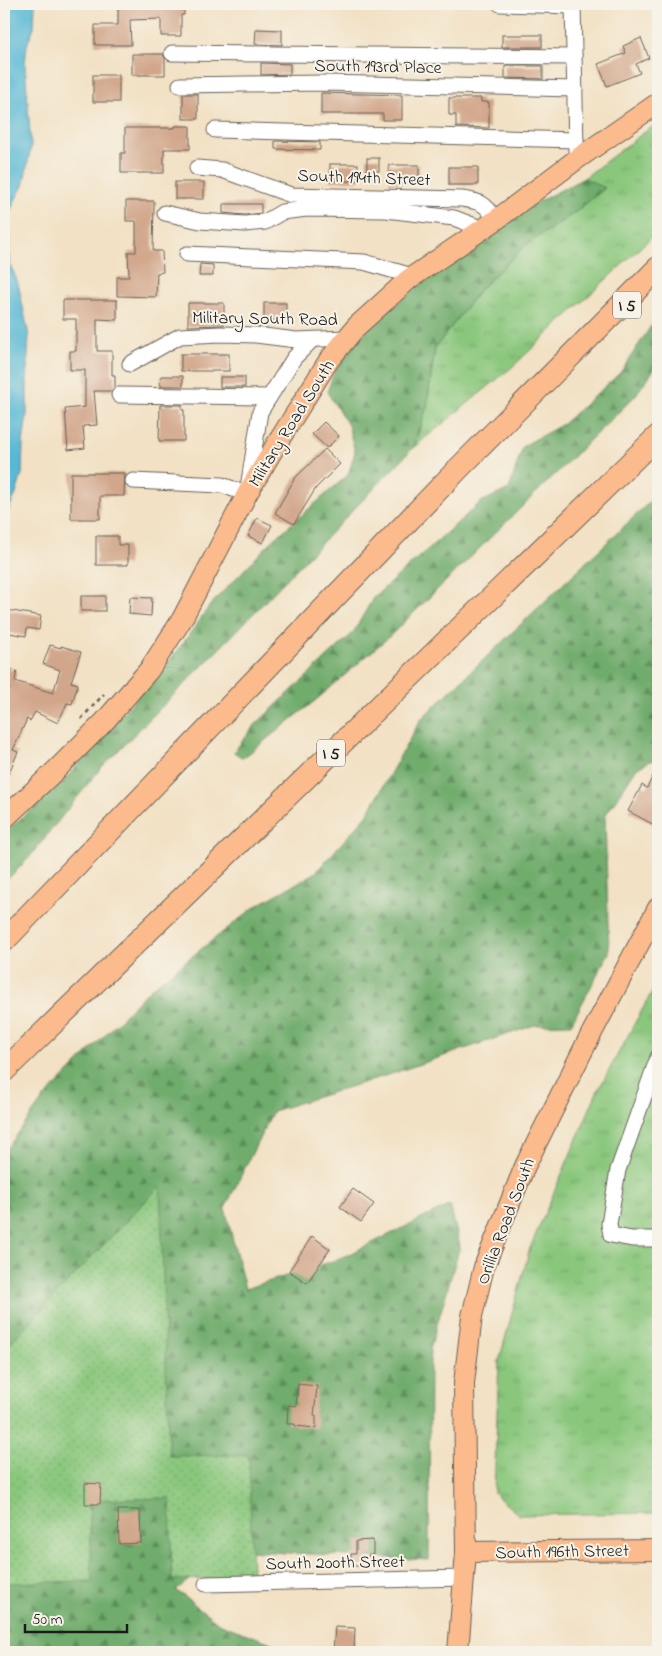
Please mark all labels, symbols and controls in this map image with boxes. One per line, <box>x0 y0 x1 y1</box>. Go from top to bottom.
street label: South 193rd Place <box>314 54 443 82</box>
street label: South 194th Street <box>297 164 431 194</box>
road number: I 5 <box>613 292 641 318</box>
street label: Military South Road <box>192 306 338 334</box>
street label: Military Road South <box>243 355 342 493</box>
road number: I 5 <box>317 740 345 766</box>
street label: Orillia Road South <box>471 1155 543 1289</box>
street label: South 196th Street <box>495 1539 629 1567</box>
street label: South 200th Street <box>265 1550 405 1578</box>
scale bar <box>25 1601 128 1633</box>
text: 50 m <box>32 1609 63 1631</box>

